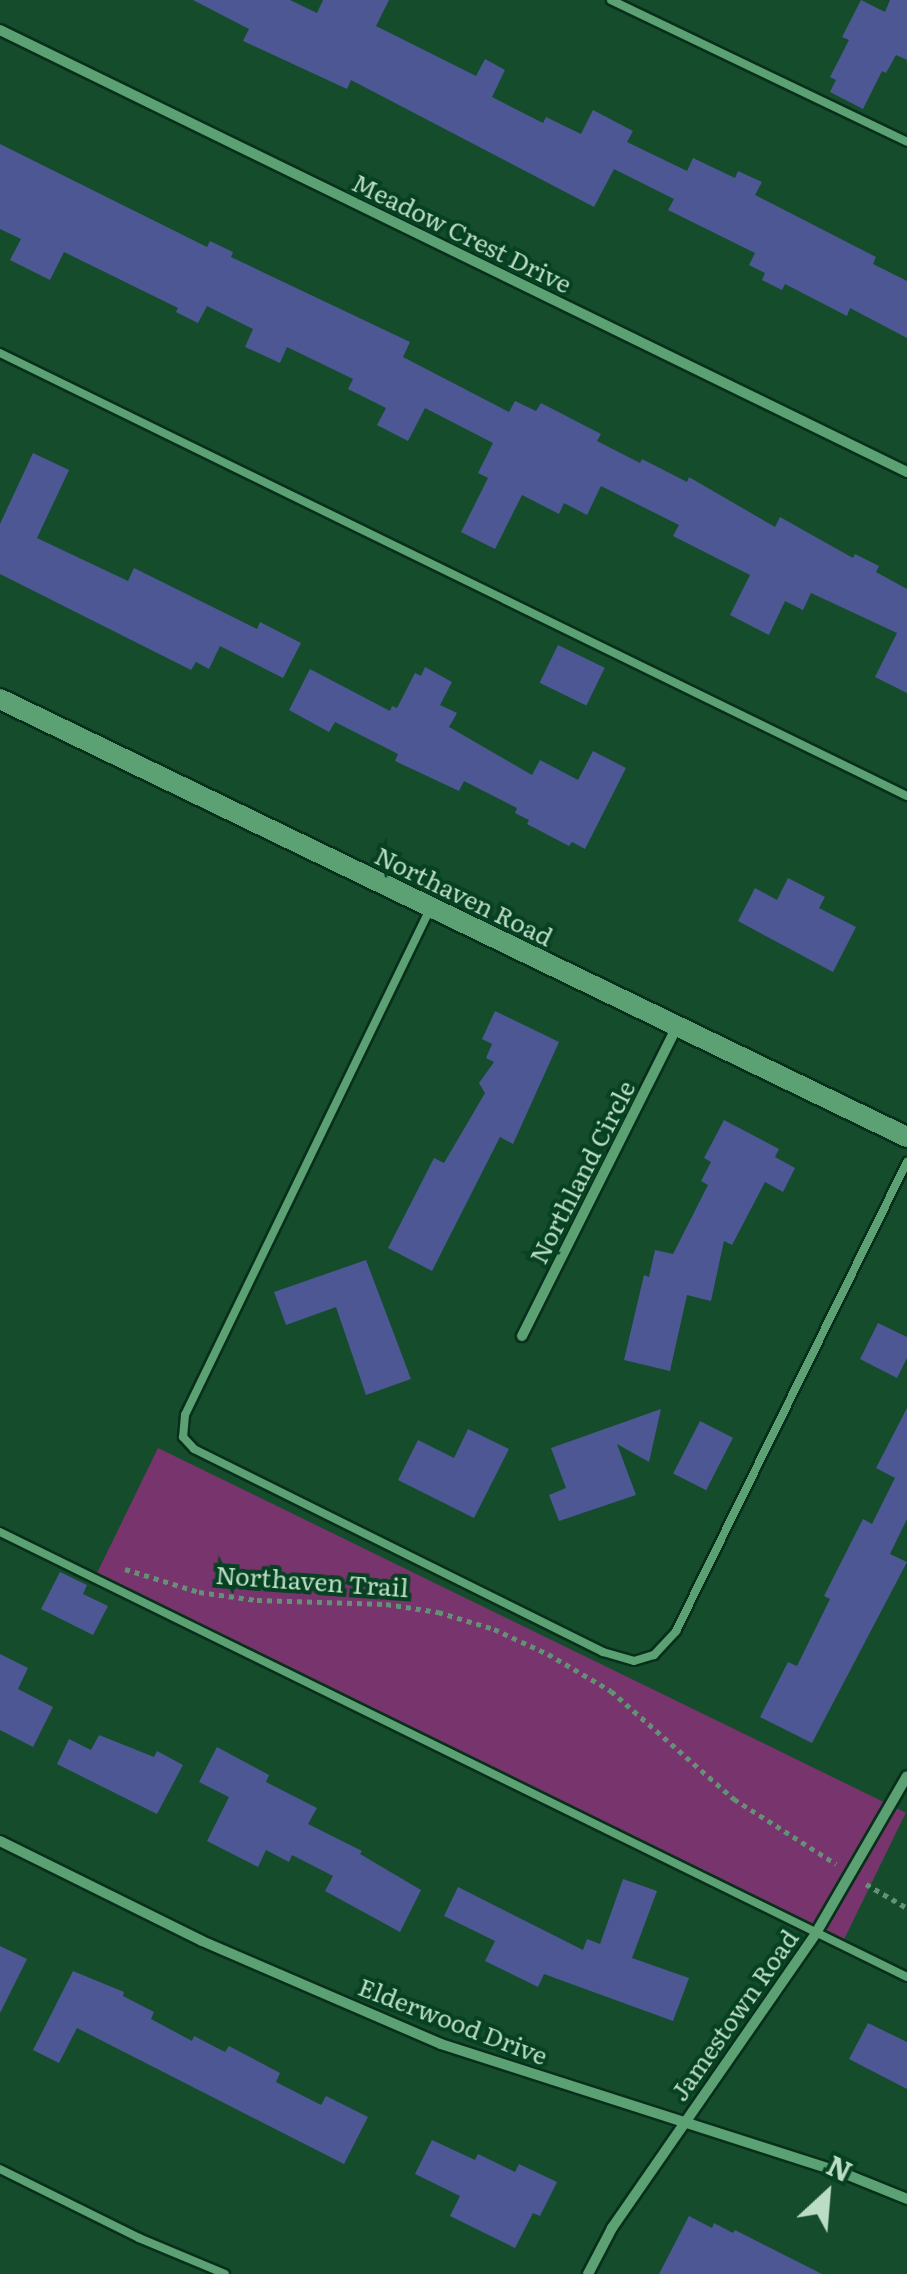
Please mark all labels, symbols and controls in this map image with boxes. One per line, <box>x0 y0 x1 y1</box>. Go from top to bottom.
street label: Meadow Crest Drive <box>347 167 577 299</box>
street label: Northaven Road <box>370 840 558 952</box>
street label: Northland Circle <box>523 1075 641 1269</box>
street label: Northaven Trail <box>215 1559 409 1603</box>
street label: Jamestown Road <box>664 1924 804 2106</box>
street label: Elderwood Drive <box>354 1971 552 2071</box>
text: N <box>820 2143 860 2191</box>
north arrow <box>777 2144 877 2244</box>

